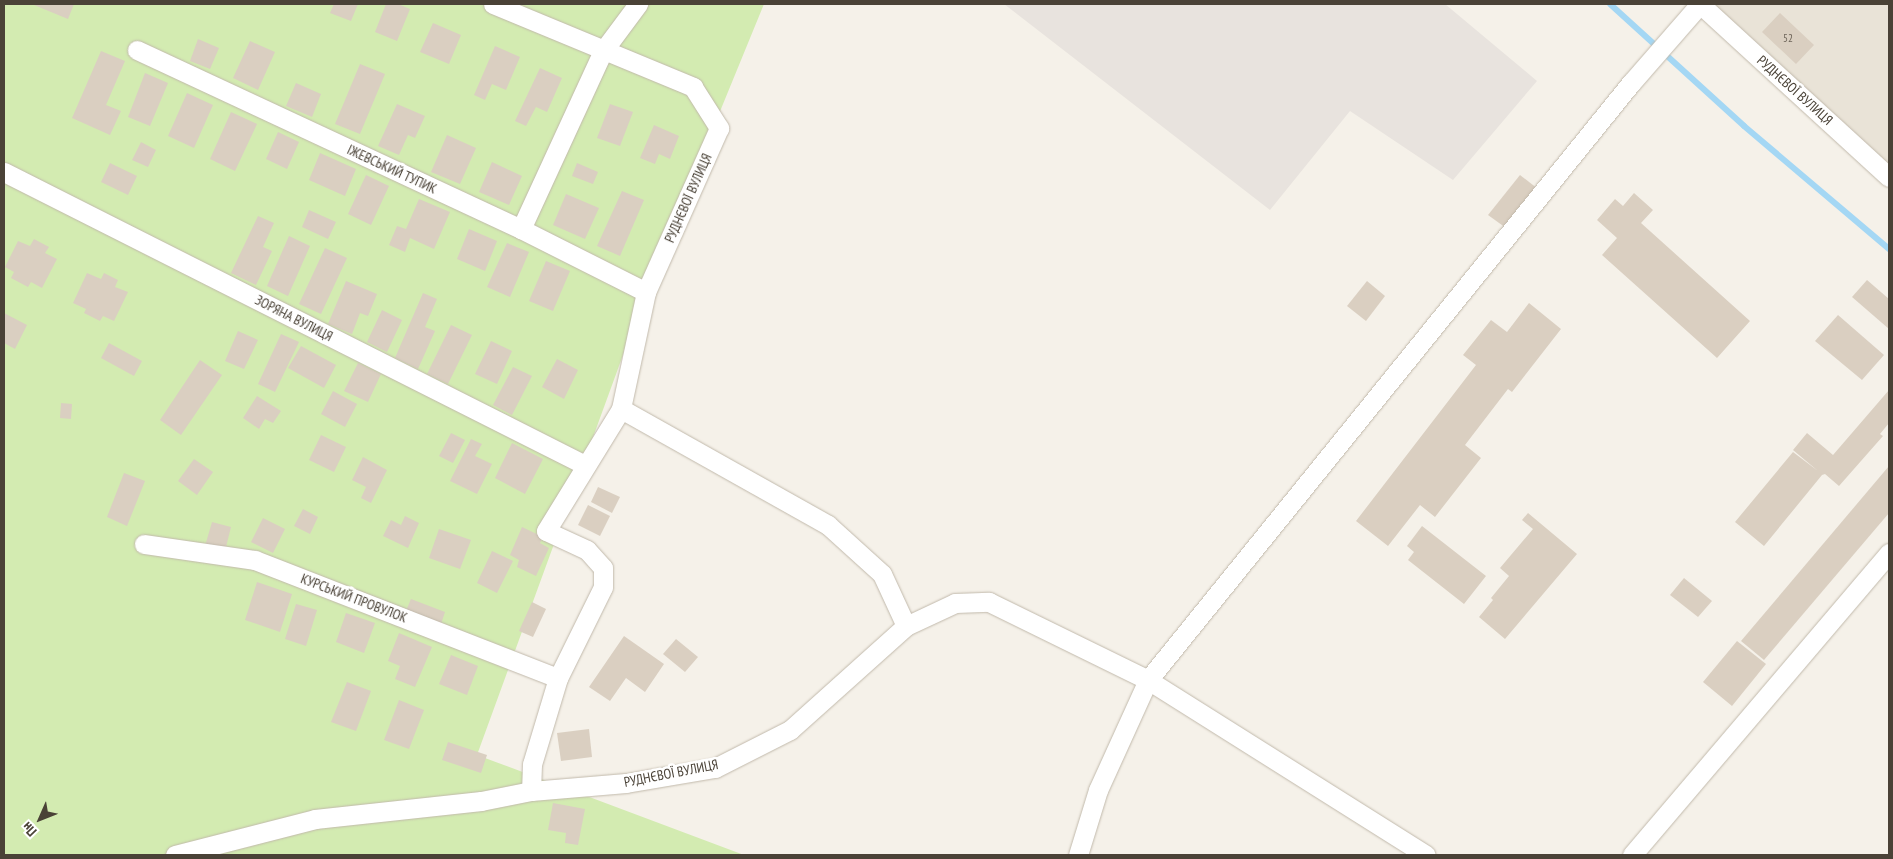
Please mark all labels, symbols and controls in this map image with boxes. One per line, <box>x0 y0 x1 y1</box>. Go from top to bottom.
house number: 52 <box>1783 31 1793 45</box>
street label: РУДНЄВОЇ ВУЛИЦЯ <box>1754 52 1836 128</box>
street label: ІЖЕВСЬКИЙ ТУПИК <box>344 141 440 197</box>
street label: РУДНЄВОЇ ВУЛИЦЯ <box>661 151 715 245</box>
street label: ЗОРЯНА ВУЛИЦЯ <box>252 291 336 345</box>
street label: КУРСЬКИЙ ПРОВУЛОК <box>298 570 410 626</box>
street label: РУДНЄВОЇ ВУЛИЦЯ <box>622 756 720 790</box>
north arrow <box>15 794 65 844</box>
text: Пн <box>18 818 40 841</box>

